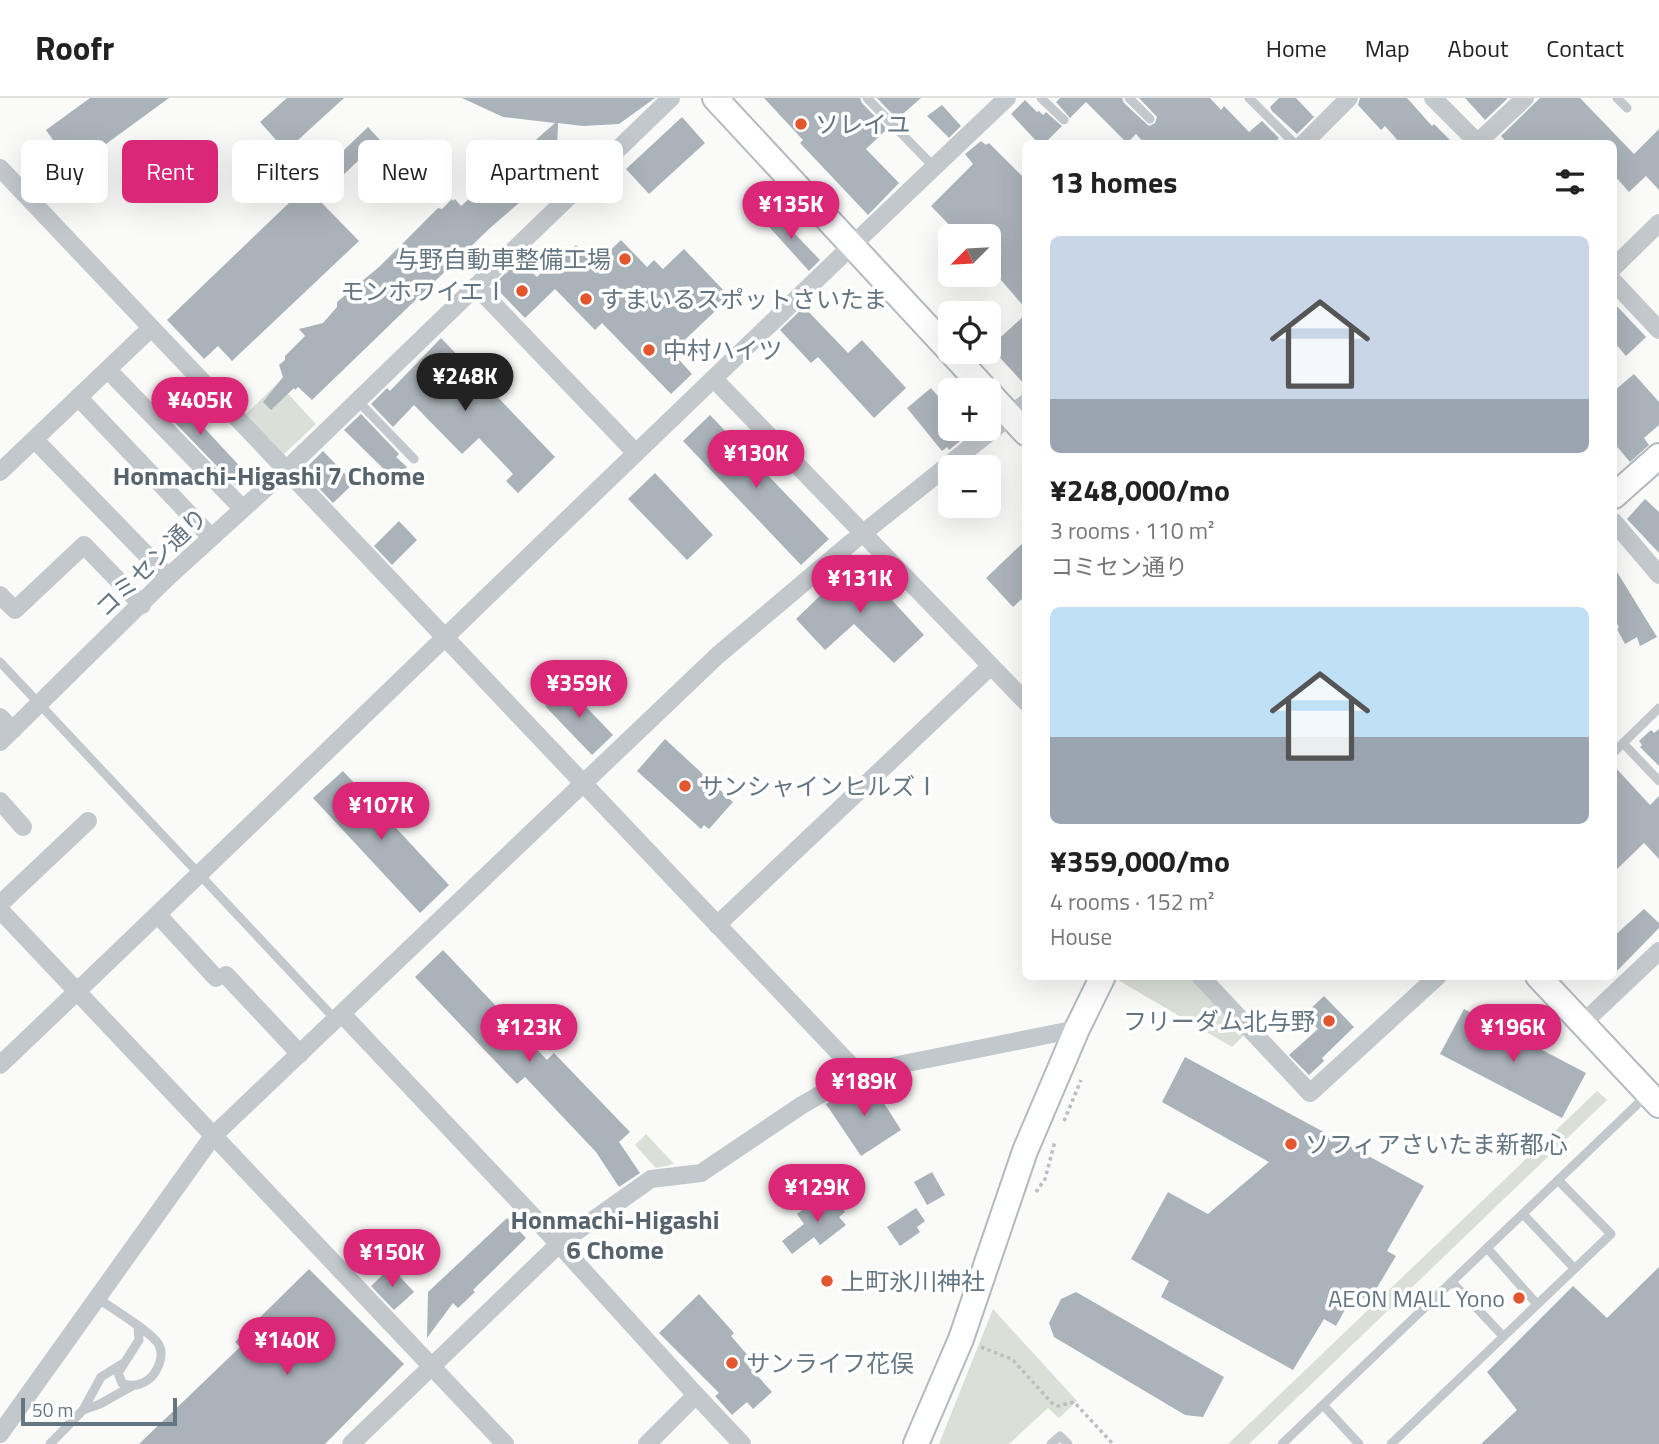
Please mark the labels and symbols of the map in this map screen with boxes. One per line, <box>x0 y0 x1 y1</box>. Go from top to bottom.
place label: ソレイユ <box>815 106 911 142</box>
marker: ソレイユ <box>793 116 809 132</box>
pin: ¥135K <box>742 181 840 241</box>
north arrow <box>938 224 1001 287</box>
place label: 与野自動車整備工場 <box>395 241 611 277</box>
marker: 与野自動車整備工場 <box>617 251 633 267</box>
place label: モンホワイエⅠ <box>340 273 508 309</box>
place label: すまいるスポットさいたま <box>600 281 887 317</box>
marker: モンホワイエⅠ <box>514 283 530 299</box>
marker: すまいるスポットさいたま <box>578 291 594 307</box>
place label: 中村ハイツ <box>663 332 783 368</box>
marker: 中村ハイツ <box>641 342 657 358</box>
pin: ¥248K <box>416 354 514 413</box>
pin: ¥405K <box>151 378 249 437</box>
pin: ¥130K <box>707 430 805 490</box>
district label: Honmachi-Higashi 7 Chome <box>113 456 425 495</box>
street label: コミセン通り <box>87 499 215 625</box>
pin: ¥131K <box>811 556 909 615</box>
pin: ¥359K <box>530 660 628 720</box>
place label: サンシャインヒルズⅠ <box>699 768 939 804</box>
marker: サンシャインヒルズⅠ <box>677 778 693 794</box>
pin: ¥107K <box>332 782 430 842</box>
place label: フリーダム北与野 <box>1123 1003 1315 1039</box>
pin: ¥123K <box>480 1004 578 1064</box>
pin: ¥196K <box>1464 1004 1562 1064</box>
marker: フリーダム北与野 <box>1321 1013 1337 1029</box>
pin: ¥189K <box>815 1058 913 1118</box>
place label: ソフィアさいたま新都心 <box>1305 1126 1568 1162</box>
marker: ソフィアさいたま新都心 <box>1283 1136 1299 1152</box>
pin: ¥129K <box>768 1164 866 1224</box>
district label: Honmachi-Higashi 6 Chome <box>511 1200 719 1269</box>
pin: ¥150K <box>343 1230 441 1289</box>
place label: 上町氷川神社 <box>841 1263 985 1299</box>
marker: 上町氷川神社 <box>819 1273 835 1289</box>
place label: AEON MALL Yono <box>1328 1280 1505 1316</box>
marker: AEON MALL Yono <box>1511 1290 1527 1306</box>
pin: ¥140K <box>238 1318 336 1377</box>
place label: サンライフ花俣 <box>746 1345 914 1381</box>
marker: サンライフ花俣 <box>724 1355 740 1371</box>
scale bar <box>21 1395 177 1427</box>

